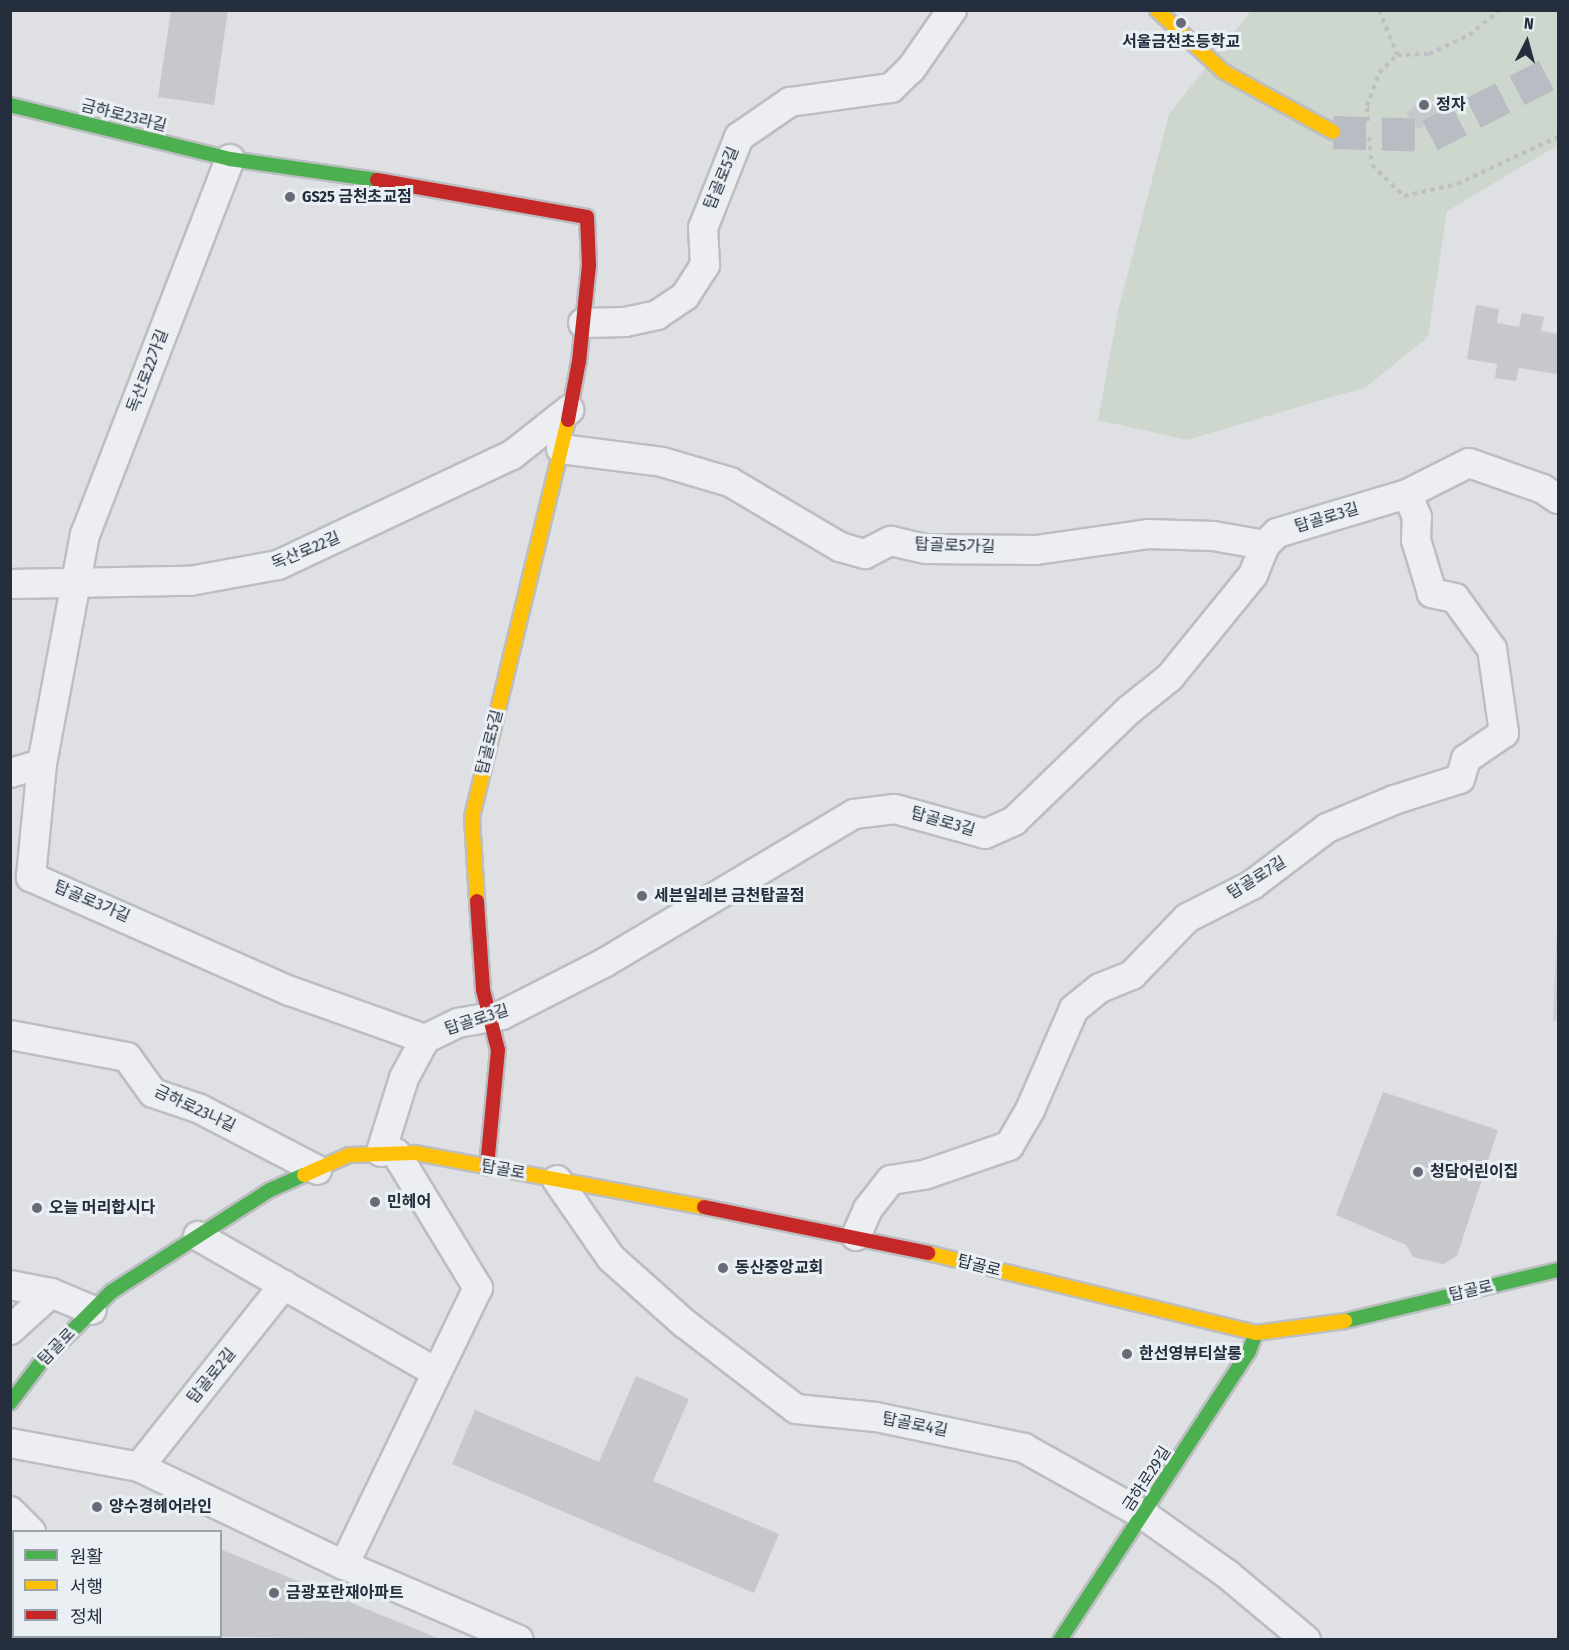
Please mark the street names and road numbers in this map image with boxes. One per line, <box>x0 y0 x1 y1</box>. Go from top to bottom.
street label: 금하로23라길 <box>79 96 169 136</box>
street label: 탑골로5길 <box>701 144 743 212</box>
street label: 독산로22가길 <box>123 327 173 415</box>
street label: 탑골로3길 <box>1293 499 1361 537</box>
street label: 독산로22길 <box>269 528 343 574</box>
street label: 탑골로5가길 <box>914 535 996 557</box>
street label: 탑골로5길 <box>473 708 507 776</box>
street label: 탑골로3길 <box>909 804 977 840</box>
street label: 탑골로7길 <box>1224 853 1290 903</box>
street label: 탑골로3가길 <box>51 877 133 927</box>
street label: 탑골로3길 <box>443 1001 511 1039</box>
street label: 금하로23나길 <box>151 1082 239 1136</box>
street label: 탑골로 <box>480 1157 526 1183</box>
street label: 탑골로 <box>955 1251 1003 1281</box>
street label: 탑골로 <box>1447 1277 1495 1305</box>
street label: 탑골로 <box>35 1324 79 1370</box>
street label: 탑골로2길 <box>184 1344 240 1408</box>
street label: 탑골로4길 <box>880 1409 950 1441</box>
street label: 금하로29길 <box>1119 1443 1175 1515</box>

